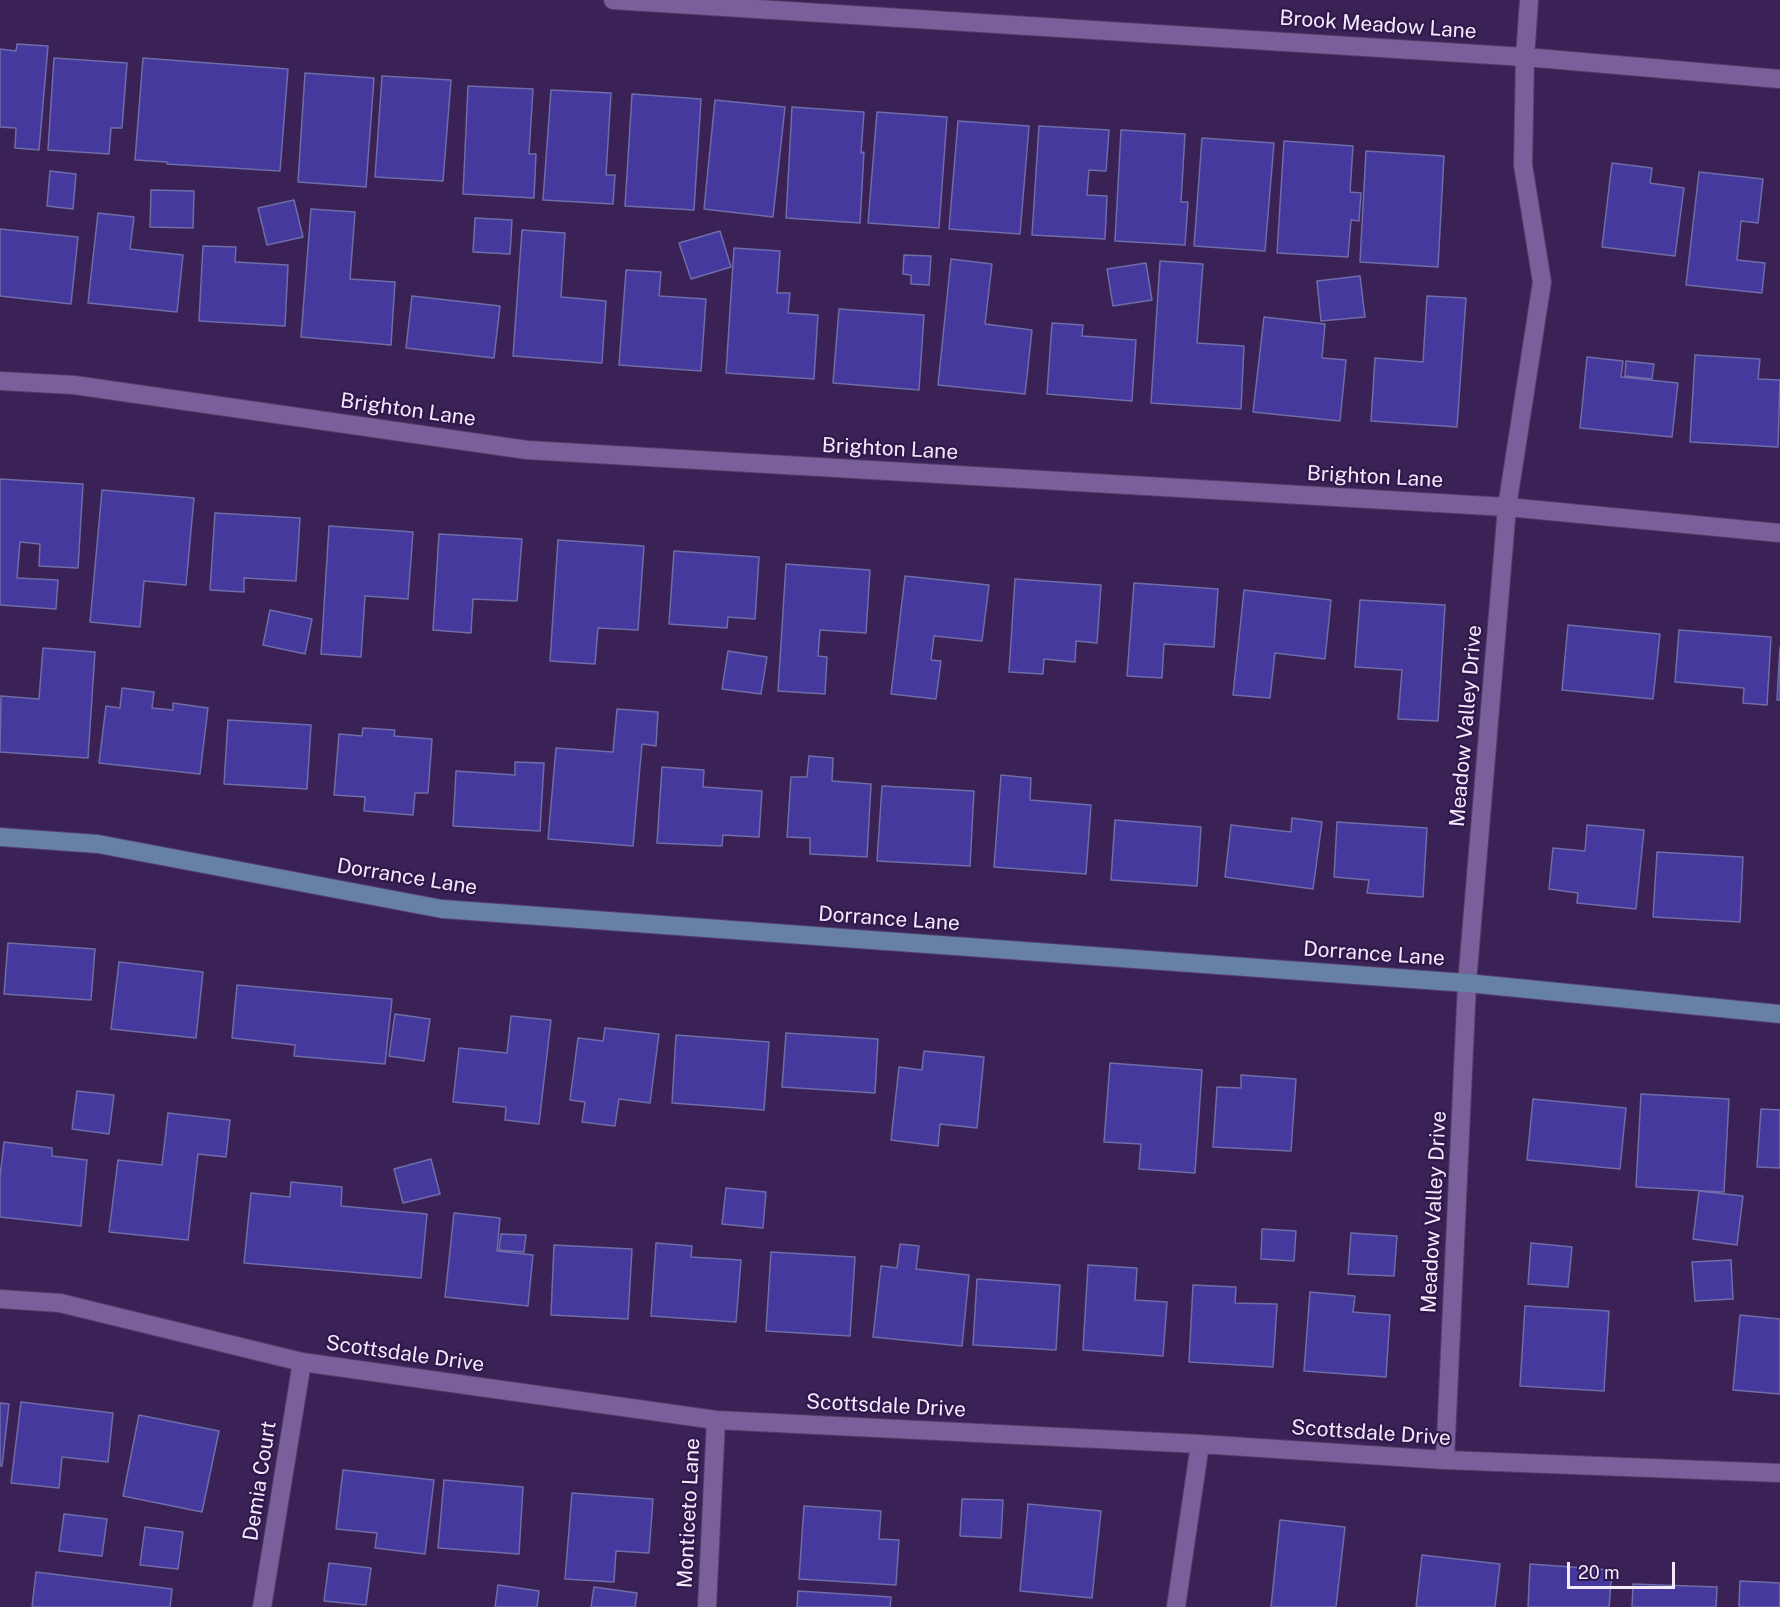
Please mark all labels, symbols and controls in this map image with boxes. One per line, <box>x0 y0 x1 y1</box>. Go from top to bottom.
street label: Brook Meadow Lane <box>1278 6 1478 44</box>
street label: Brighton Lane <box>339 388 477 432</box>
street label: Brighton Lane <box>821 433 959 465</box>
street label: Brighton Lane <box>1306 461 1444 493</box>
street label: Meadow Valley Drive <box>1445 624 1487 828</box>
street label: Dorrance Lane <box>335 853 479 901</box>
street label: Dorrance Lane <box>817 901 961 937</box>
street label: Dorrance Lane <box>1302 936 1446 972</box>
street label: Meadow Valley Drive <box>1416 1110 1452 1314</box>
street label: Scottsdale Drive <box>324 1330 486 1378</box>
street label: Scottsdale Drive <box>805 1389 967 1423</box>
street label: Scottsdale Drive <box>1290 1415 1452 1451</box>
street label: Demia Court <box>238 1419 282 1543</box>
street label: Monticeto Lane <box>672 1437 706 1589</box>
scale bar <box>1570 1550 1678 1588</box>
text: 20 m <box>1578 1562 1620 1583</box>

